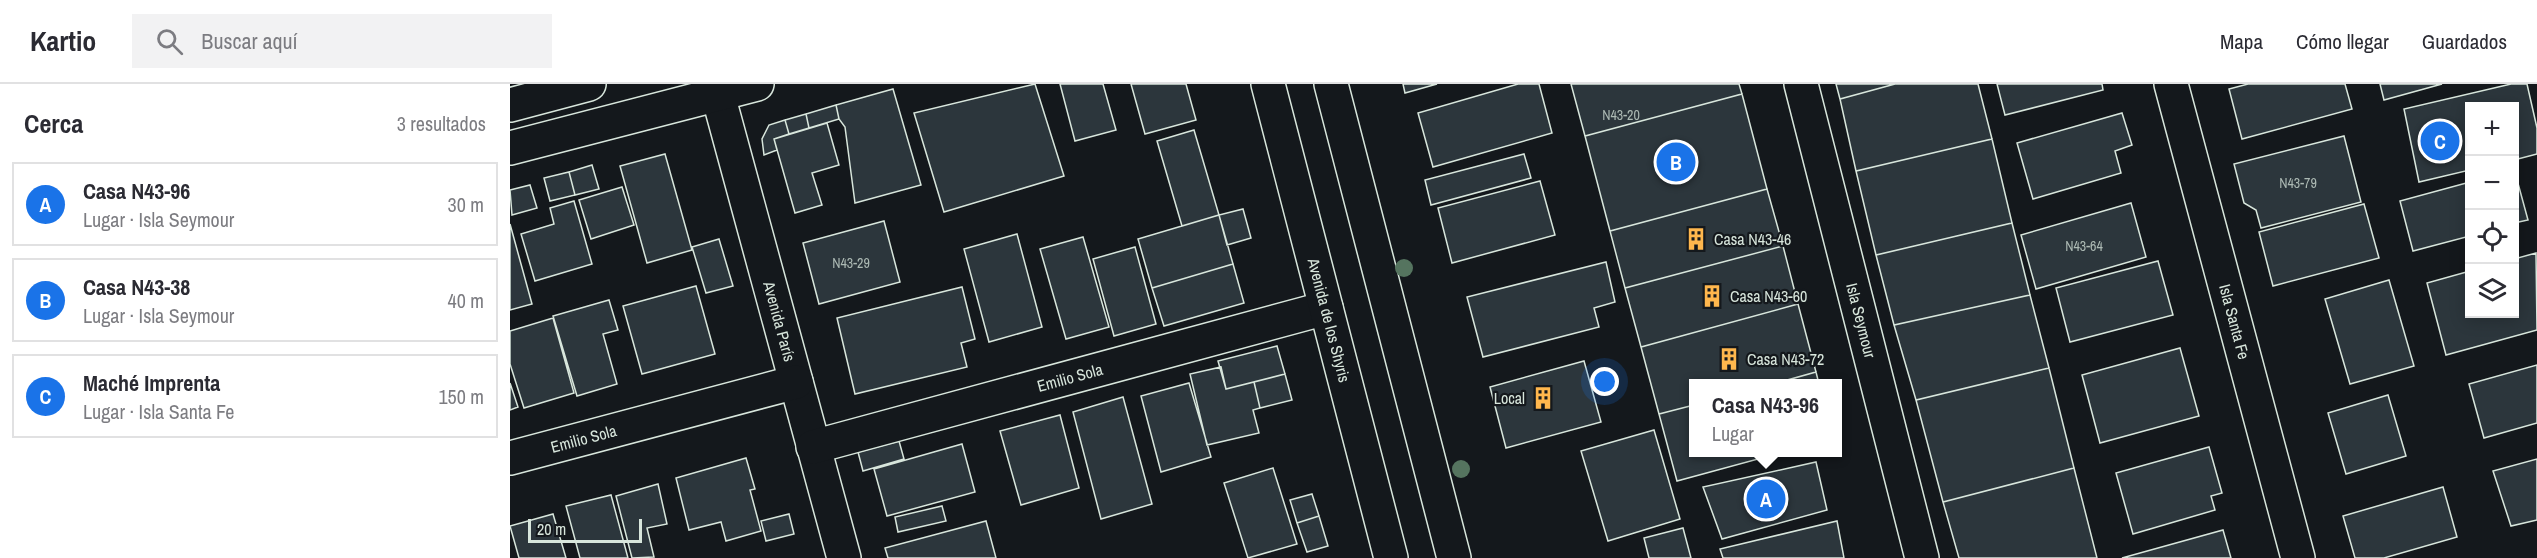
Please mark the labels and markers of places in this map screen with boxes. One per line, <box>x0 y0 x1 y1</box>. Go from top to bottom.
pin: C <box>2420 118 2460 164</box>
pin: B <box>1656 140 1696 184</box>
building icon: Casa N43-46 <box>1683 226 1709 252</box>
place label: Casa N43-46 <box>1714 228 1791 250</box>
building icon: Casa N43-60 <box>1699 283 1725 309</box>
place label: Casa N43-60 <box>1730 285 1807 307</box>
building icon: Casa N43-72 <box>1716 346 1742 372</box>
place label: Casa N43-72 <box>1747 348 1824 370</box>
building icon: Local <box>1530 385 1556 411</box>
place label: Local <box>1494 387 1525 409</box>
pin: A <box>1746 476 1786 522</box>

